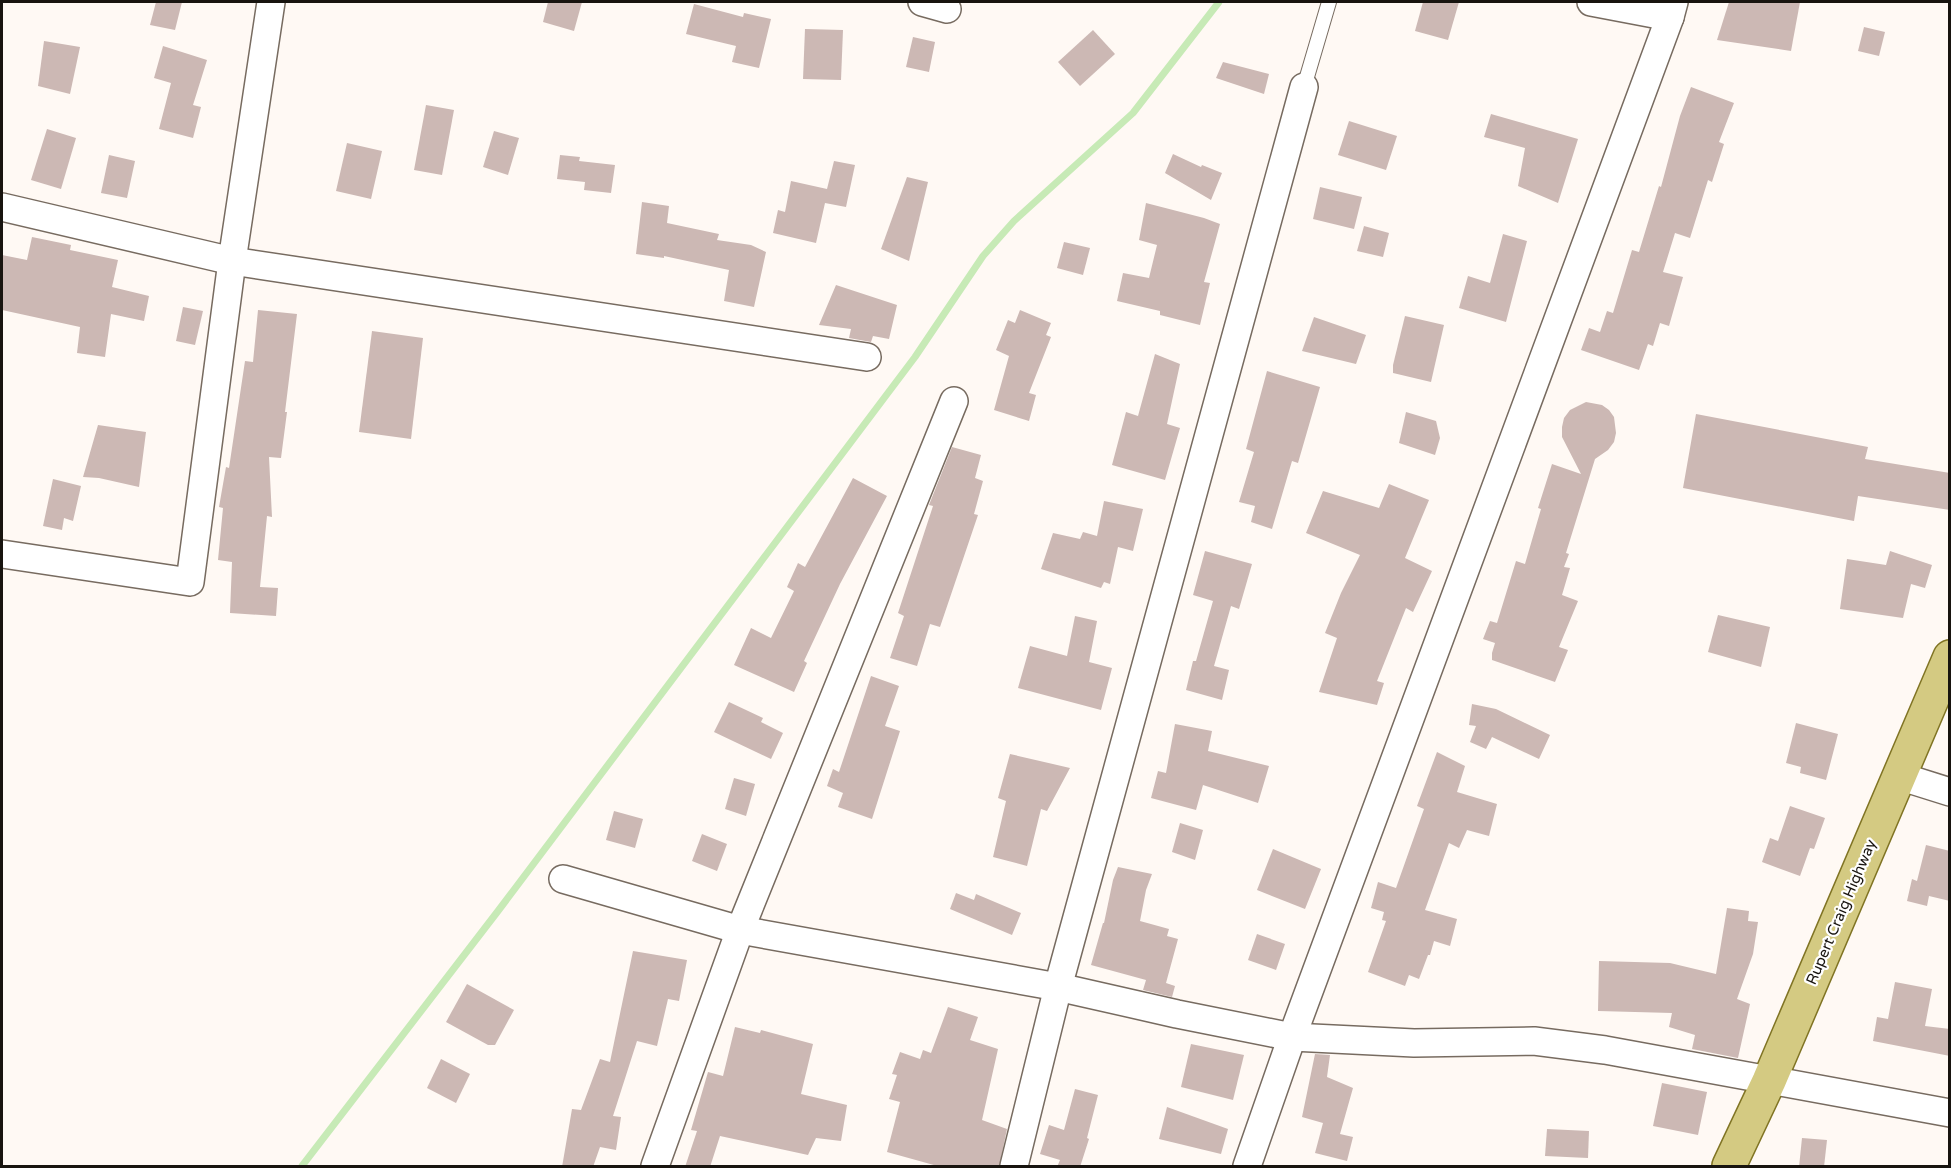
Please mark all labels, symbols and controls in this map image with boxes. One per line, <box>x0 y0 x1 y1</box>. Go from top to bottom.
street label: Rupert Craig Highway <box>1802 837 1880 987</box>

